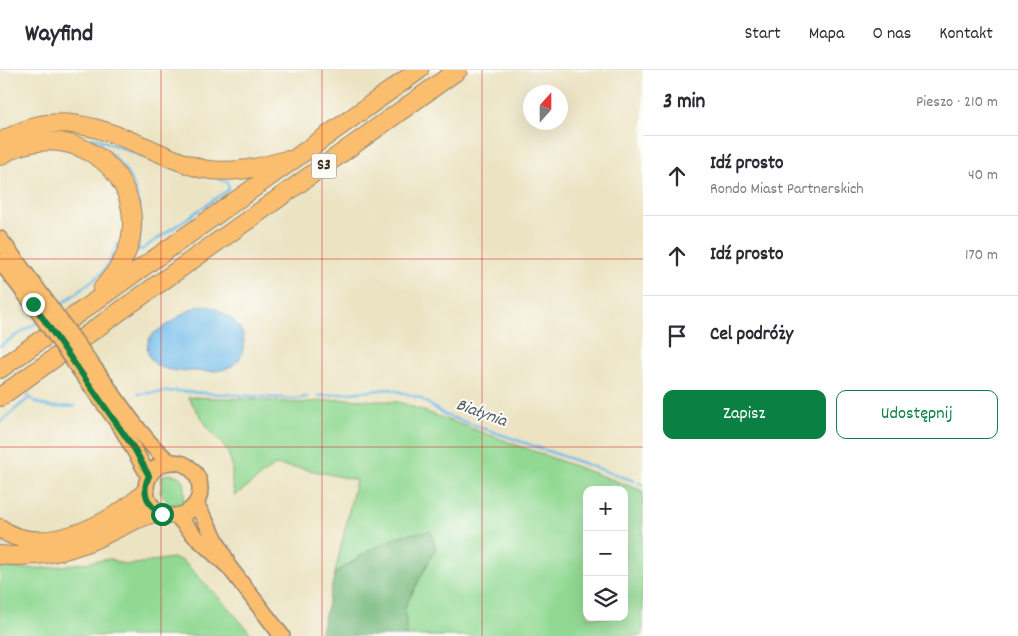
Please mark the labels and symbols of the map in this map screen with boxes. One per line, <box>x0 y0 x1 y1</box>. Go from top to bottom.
north arrow <box>523 85 568 130</box>
road number: S3 <box>312 154 336 178</box>
route end <box>22 293 45 316</box>
water label: Białynia <box>452 393 511 435</box>
route start <box>151 503 174 526</box>

